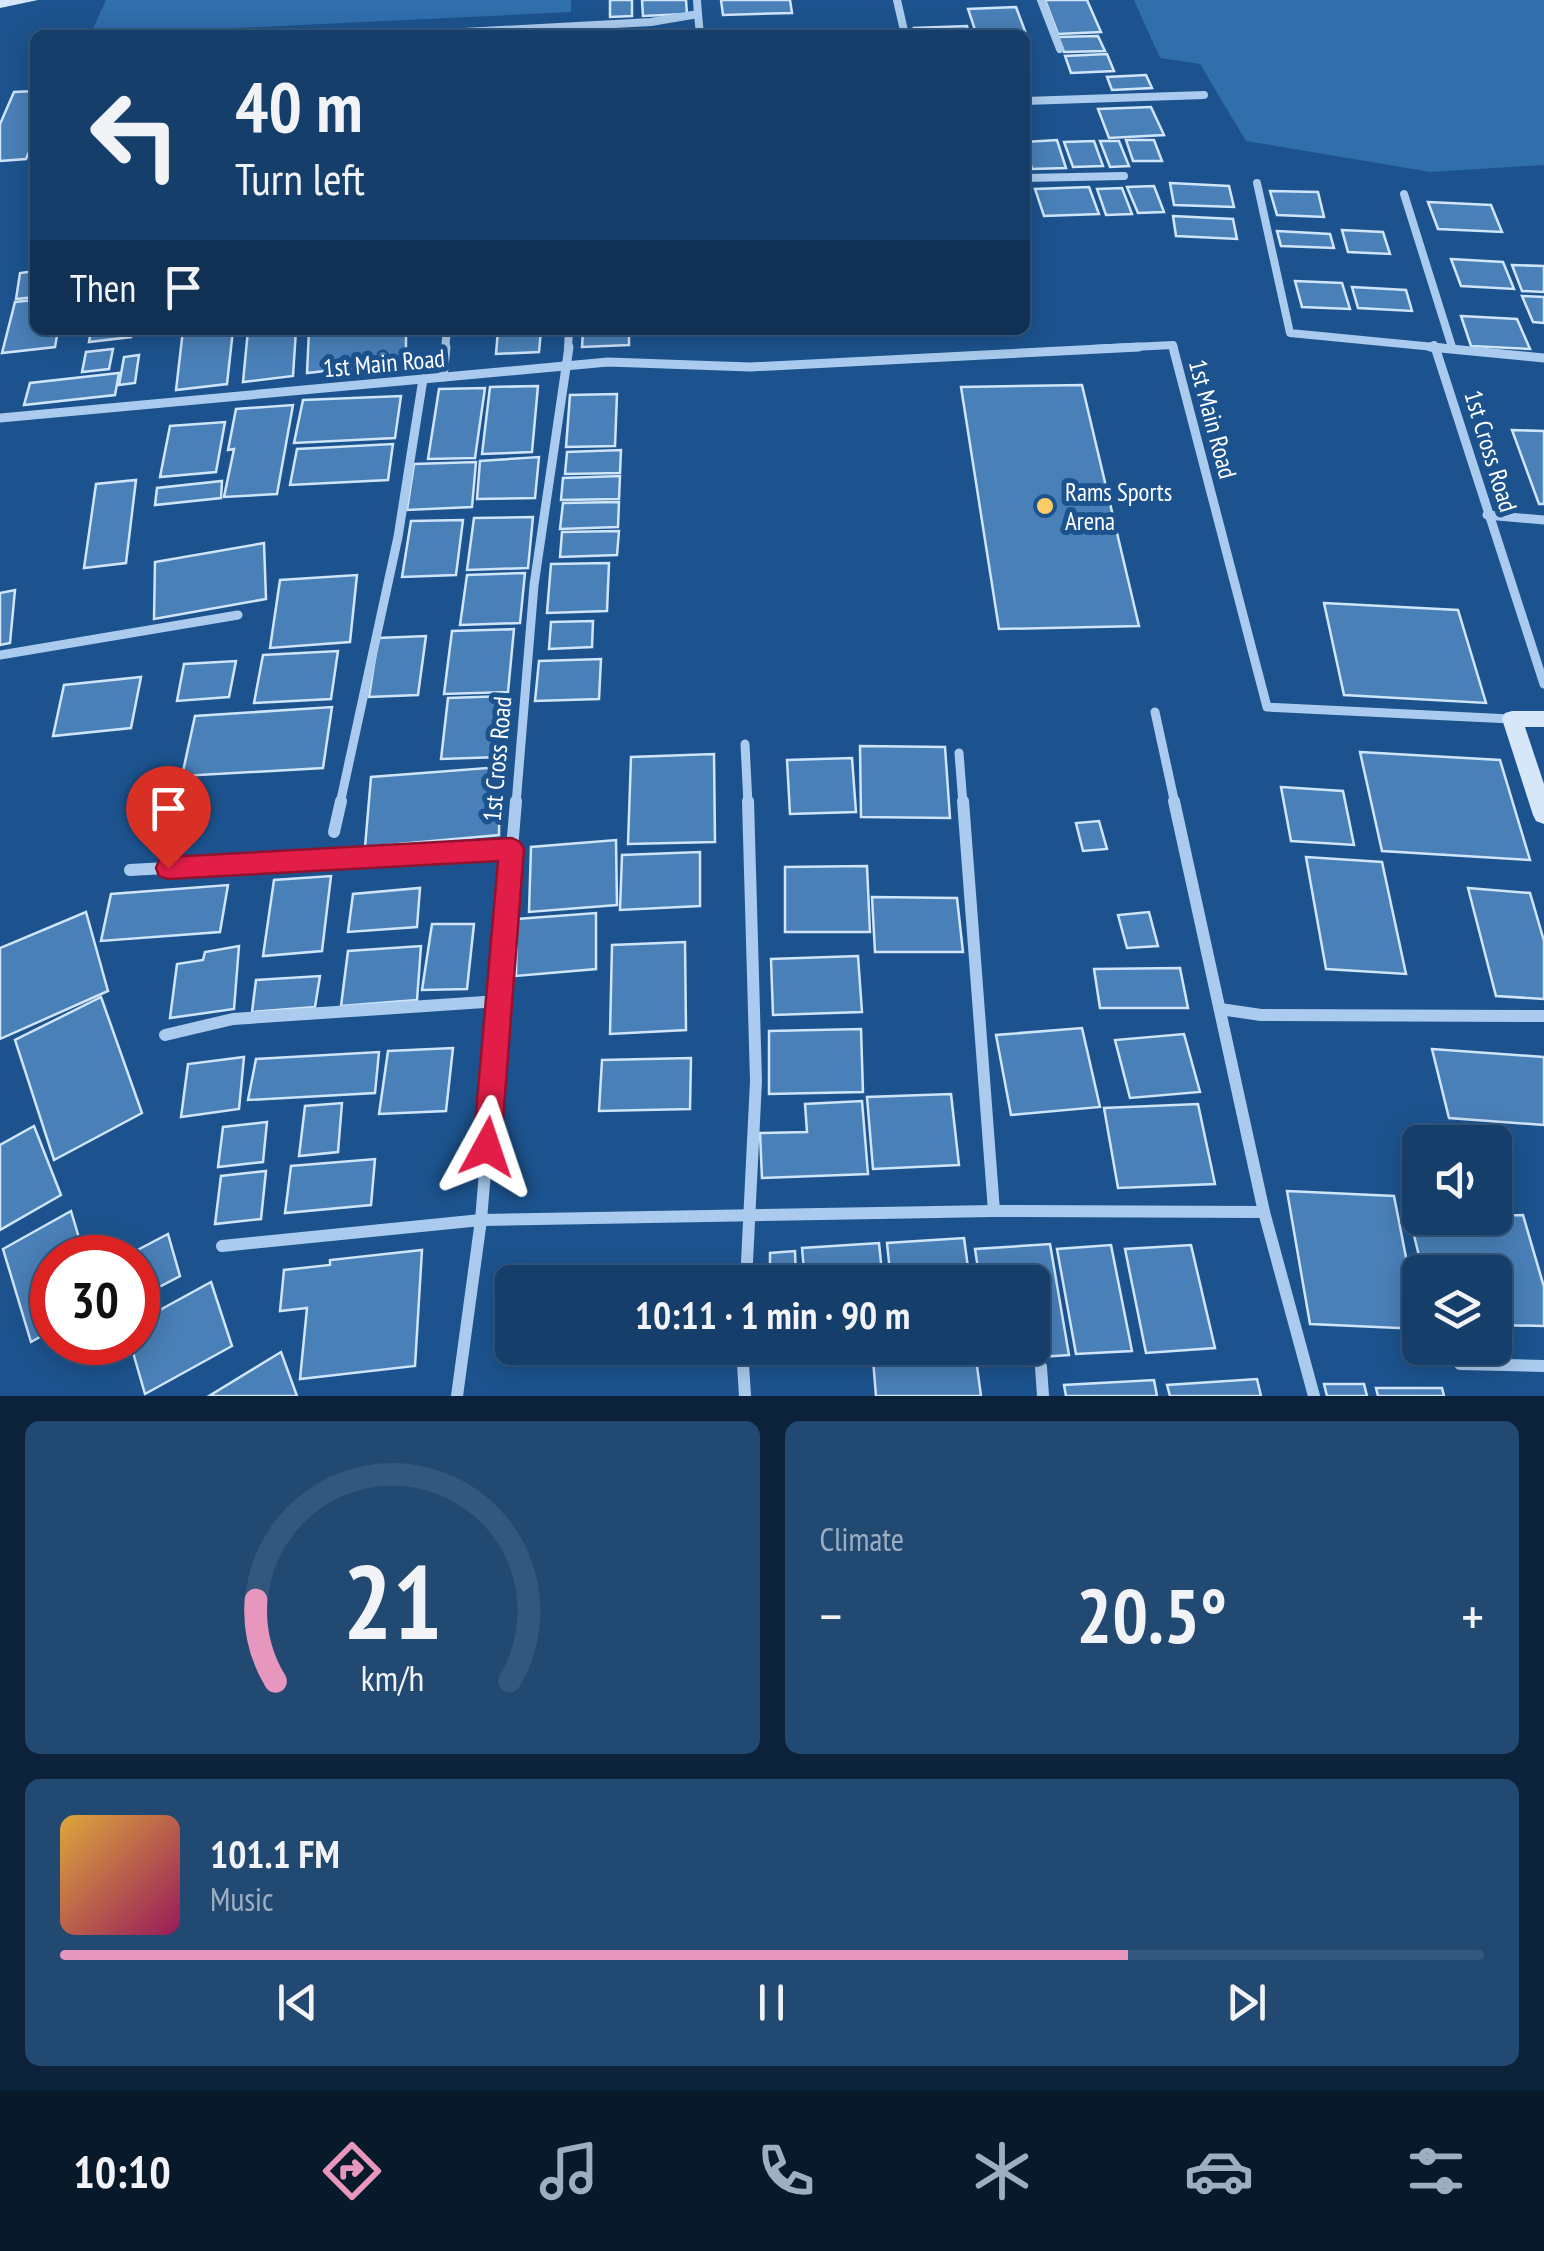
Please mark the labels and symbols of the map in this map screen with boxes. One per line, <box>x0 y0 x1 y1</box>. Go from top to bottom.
street label: 1st Main Road <box>322 342 446 384</box>
street label: 1st Main Road <box>1182 356 1244 482</box>
street label: 1st Cross Road <box>1457 386 1525 516</box>
place label: Rams Sports Arena <box>1065 476 1172 537</box>
marker: Rams Sports Arena <box>1034 495 1056 517</box>
street label: 1st Cross Road <box>476 695 518 823</box>
pin <box>126 766 211 869</box>
position arrow <box>435 1095 539 1199</box>
speed limit sign: 30 <box>30 1235 160 1365</box>

